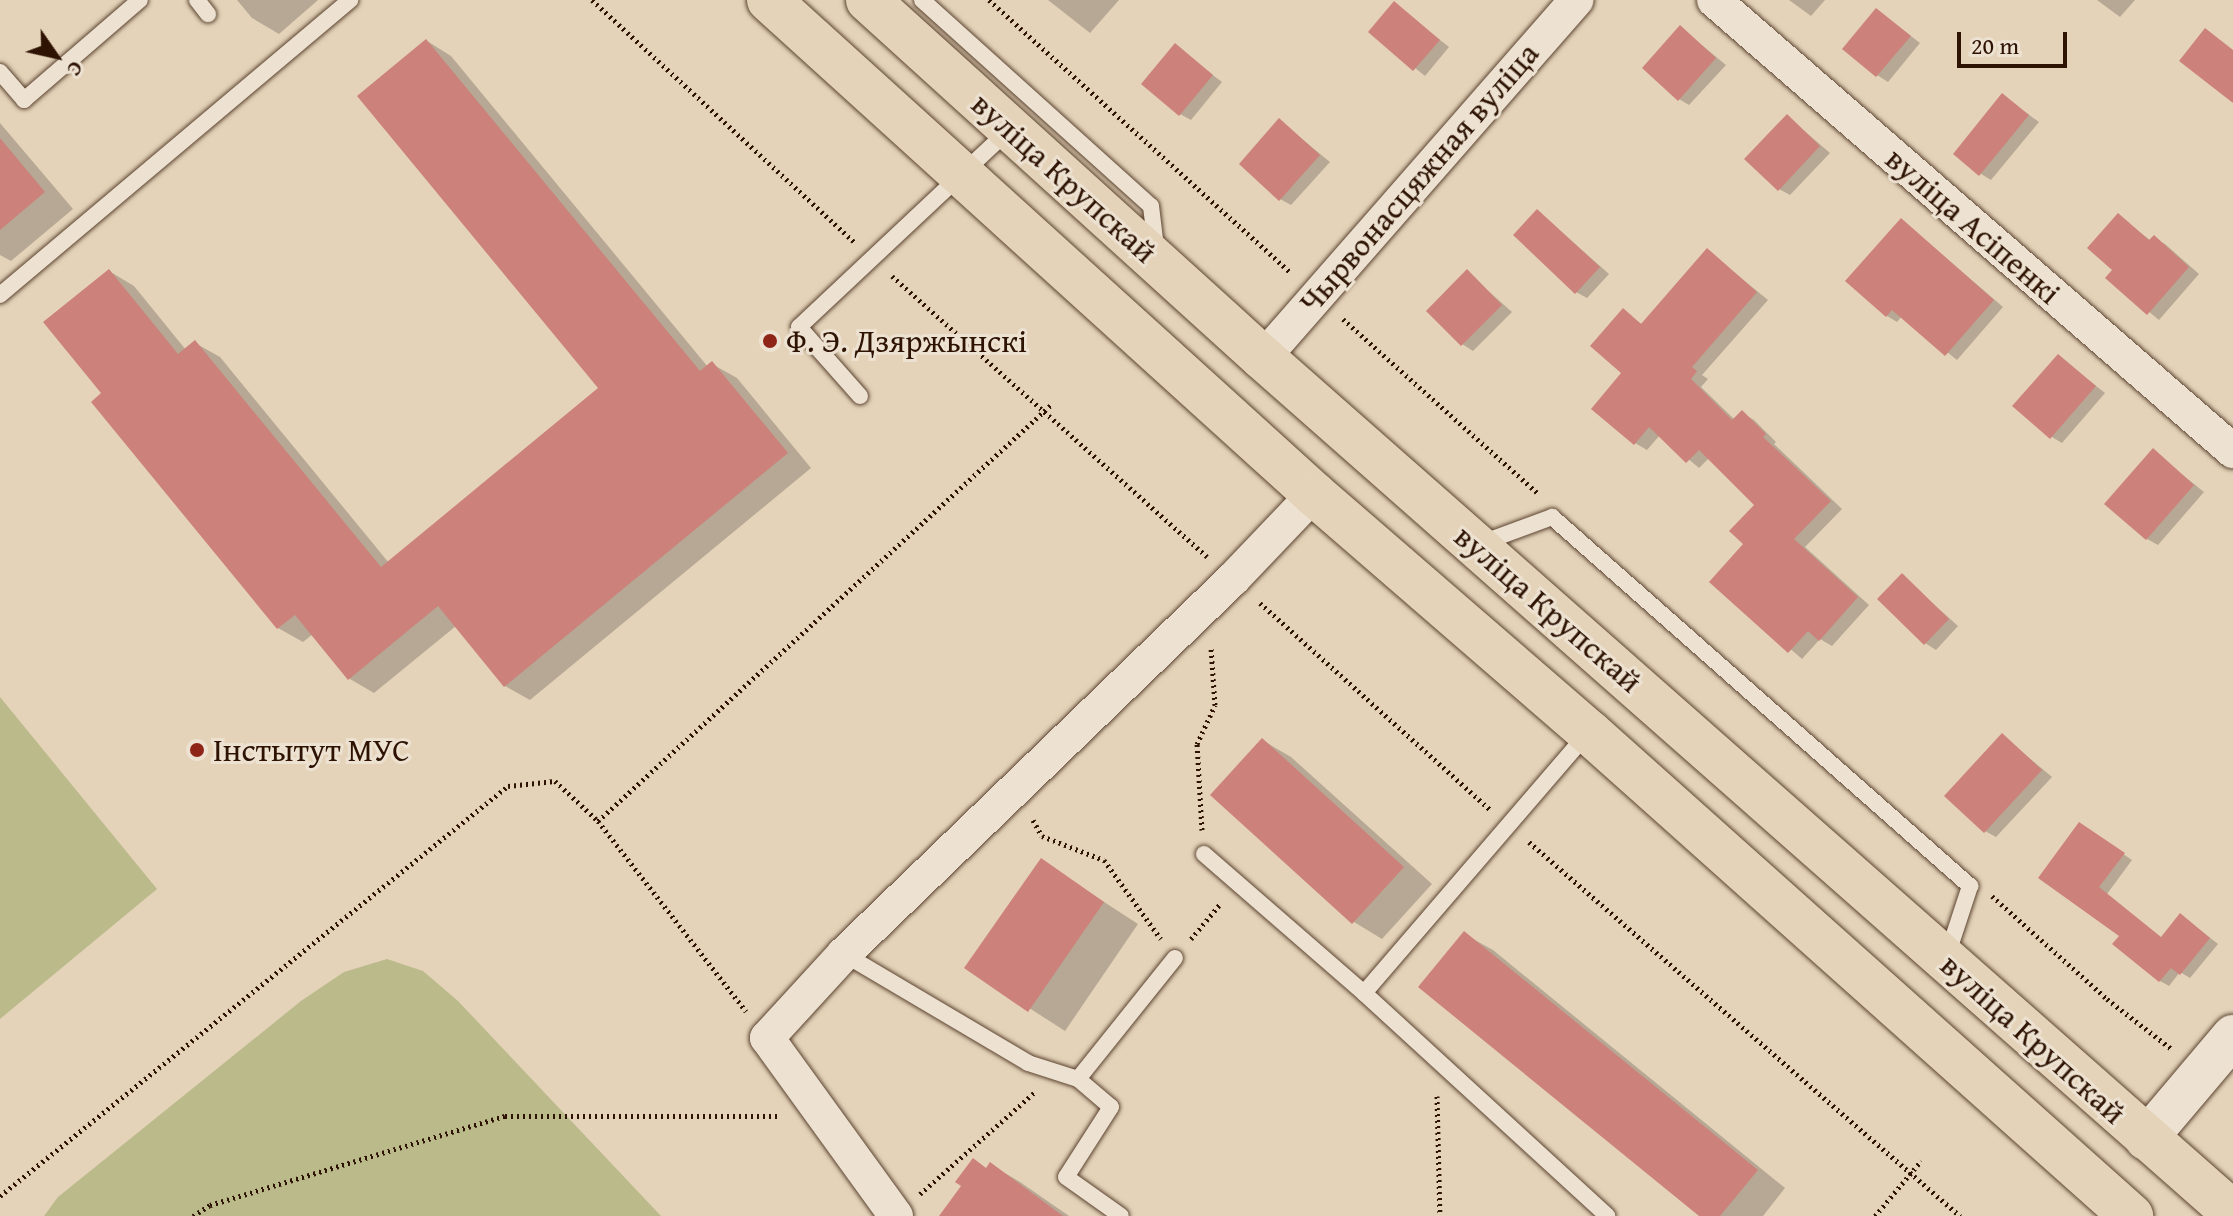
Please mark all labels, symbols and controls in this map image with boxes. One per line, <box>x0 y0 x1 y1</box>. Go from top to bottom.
north arrow <box>16 16 96 96</box>
scale bar <box>1961 16 2071 66</box>
text: 20 m <box>1971 28 2019 63</box>
street label: Чырвонасцяжная вуліца <box>1291 35 1547 321</box>
text: С <box>59 55 93 84</box>
street label: вуліца Крупскай <box>964 85 1164 271</box>
street label: вуліца Асіпенкі <box>1878 140 2068 312</box>
place label: Ф. Э. Дзяржынскі <box>786 322 1027 360</box>
marker: Ф. Э. Дзяржынскі <box>761 332 779 350</box>
street label: вуліца Крупскай <box>1447 517 1649 701</box>
place label: Інстытут МУС <box>213 731 410 769</box>
marker: Інстытут МУС <box>188 741 206 759</box>
street label: вуліца Крупскай <box>1933 946 2133 1132</box>

